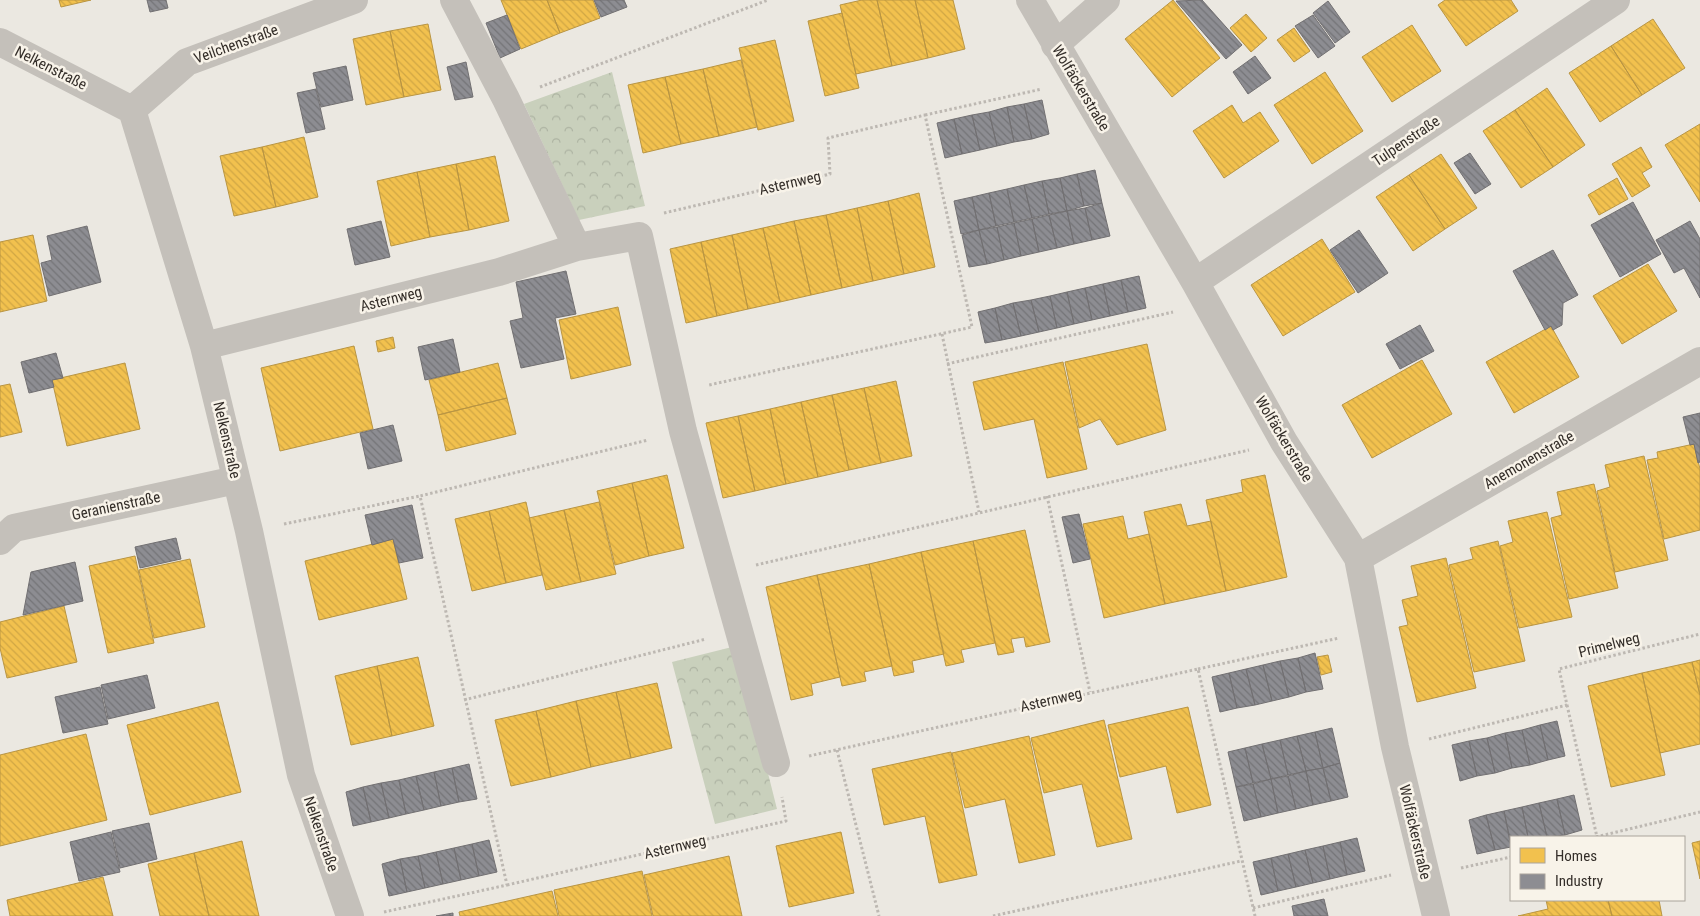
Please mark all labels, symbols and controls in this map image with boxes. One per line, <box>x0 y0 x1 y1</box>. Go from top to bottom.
street label: Veilchenstraße <box>192 20 280 68</box>
street label: Nelkenstraße <box>12 42 90 94</box>
street label: Wolfäckerstraße <box>1048 42 1114 134</box>
street label: Tulpenstraße <box>1369 112 1443 170</box>
street label: Asternweg <box>757 167 823 199</box>
street label: Asternweg <box>358 283 424 315</box>
street label: Wolfäckerstraße <box>1251 393 1317 485</box>
street label: Nelkenstraße <box>209 400 245 480</box>
street label: Anemonenstraße <box>1481 427 1577 493</box>
street label: Geranienstraße <box>70 488 162 524</box>
street label: Primelweg <box>1577 629 1641 661</box>
street label: Asternweg <box>1018 684 1084 716</box>
street label: Wolfäckerstraße <box>1395 783 1435 881</box>
street label: Nelkenstraße <box>300 794 342 874</box>
street label: Asternweg <box>642 831 708 863</box>
legend <box>1510 836 1685 901</box>
text: Homes <box>1555 847 1597 865</box>
text: Industry <box>1555 872 1603 890</box>

